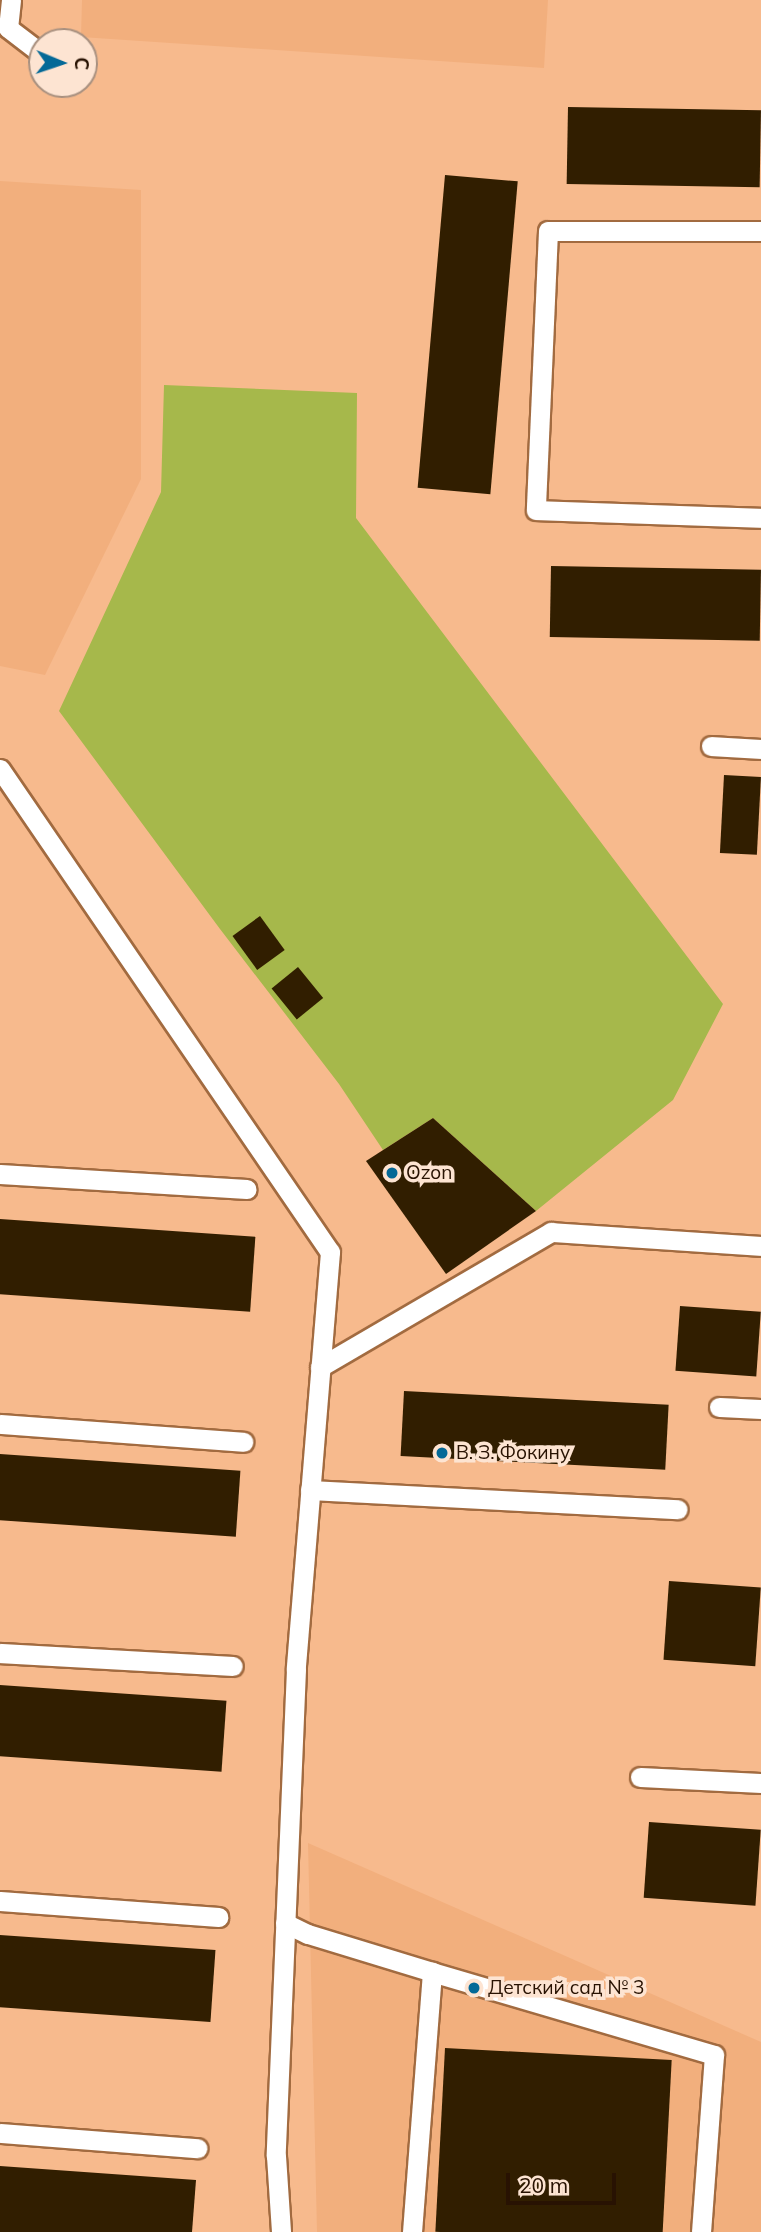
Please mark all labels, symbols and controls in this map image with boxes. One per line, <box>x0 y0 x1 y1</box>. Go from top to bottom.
north arrow <box>28 28 98 98</box>
text: С <box>70 57 94 71</box>
place label: Ozon <box>406 1162 452 1184</box>
marker: Ozon <box>384 1165 400 1181</box>
place label: В. З. Фокину <box>456 1442 570 1464</box>
marker: В. З. Фокину <box>434 1445 450 1461</box>
place label: Детский сад № 3 <box>488 1977 644 1999</box>
marker: Детский сад № 3 <box>466 1980 482 1996</box>
scale bar <box>509 2158 619 2202</box>
text: 20 m <box>519 2172 568 2198</box>

